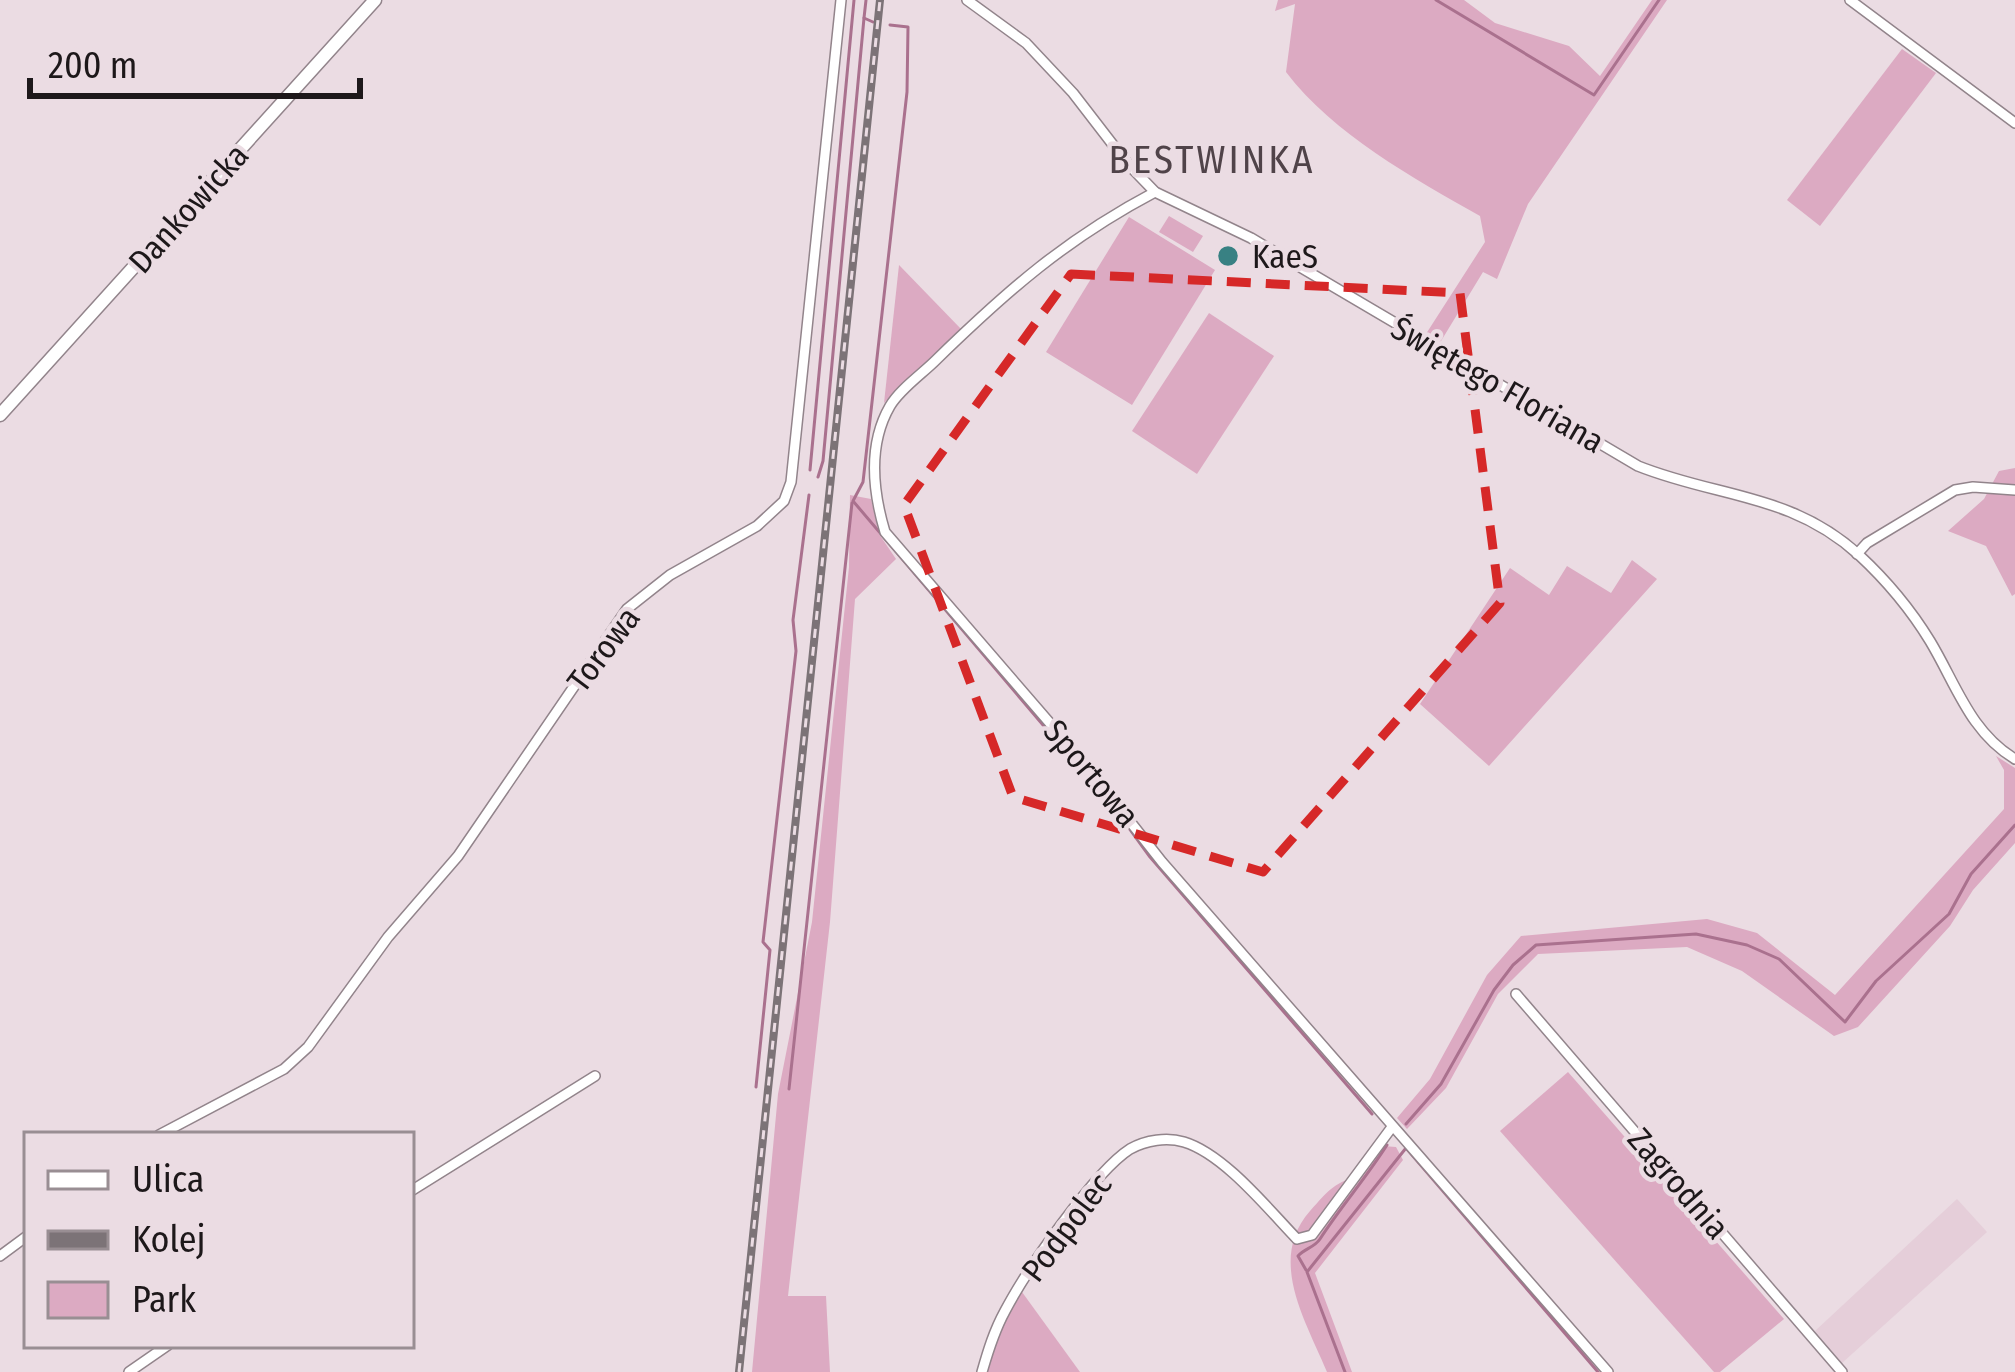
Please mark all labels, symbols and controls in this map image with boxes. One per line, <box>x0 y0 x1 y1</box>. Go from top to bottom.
scale bar <box>30 24 360 98</box>
text: 200 m <box>48 44 138 88</box>
street label: Dankowicka <box>120 136 257 281</box>
district label: BESTWINKA <box>1108 137 1316 183</box>
place label: KaeS <box>1252 237 1318 277</box>
marker: KaeS <box>1215 243 1241 269</box>
street label: Świętego Floriana <box>1384 308 1611 462</box>
street label: Torowa <box>559 599 649 700</box>
street label: Sportowa <box>1035 712 1148 835</box>
street label: Zagrodnia <box>1619 1120 1737 1247</box>
legend <box>24 1132 414 1348</box>
text: Ulica <box>132 1158 204 1202</box>
street label: Podpolec <box>1013 1166 1120 1290</box>
text: Kolej <box>132 1218 206 1262</box>
text: Park <box>132 1278 196 1322</box>

